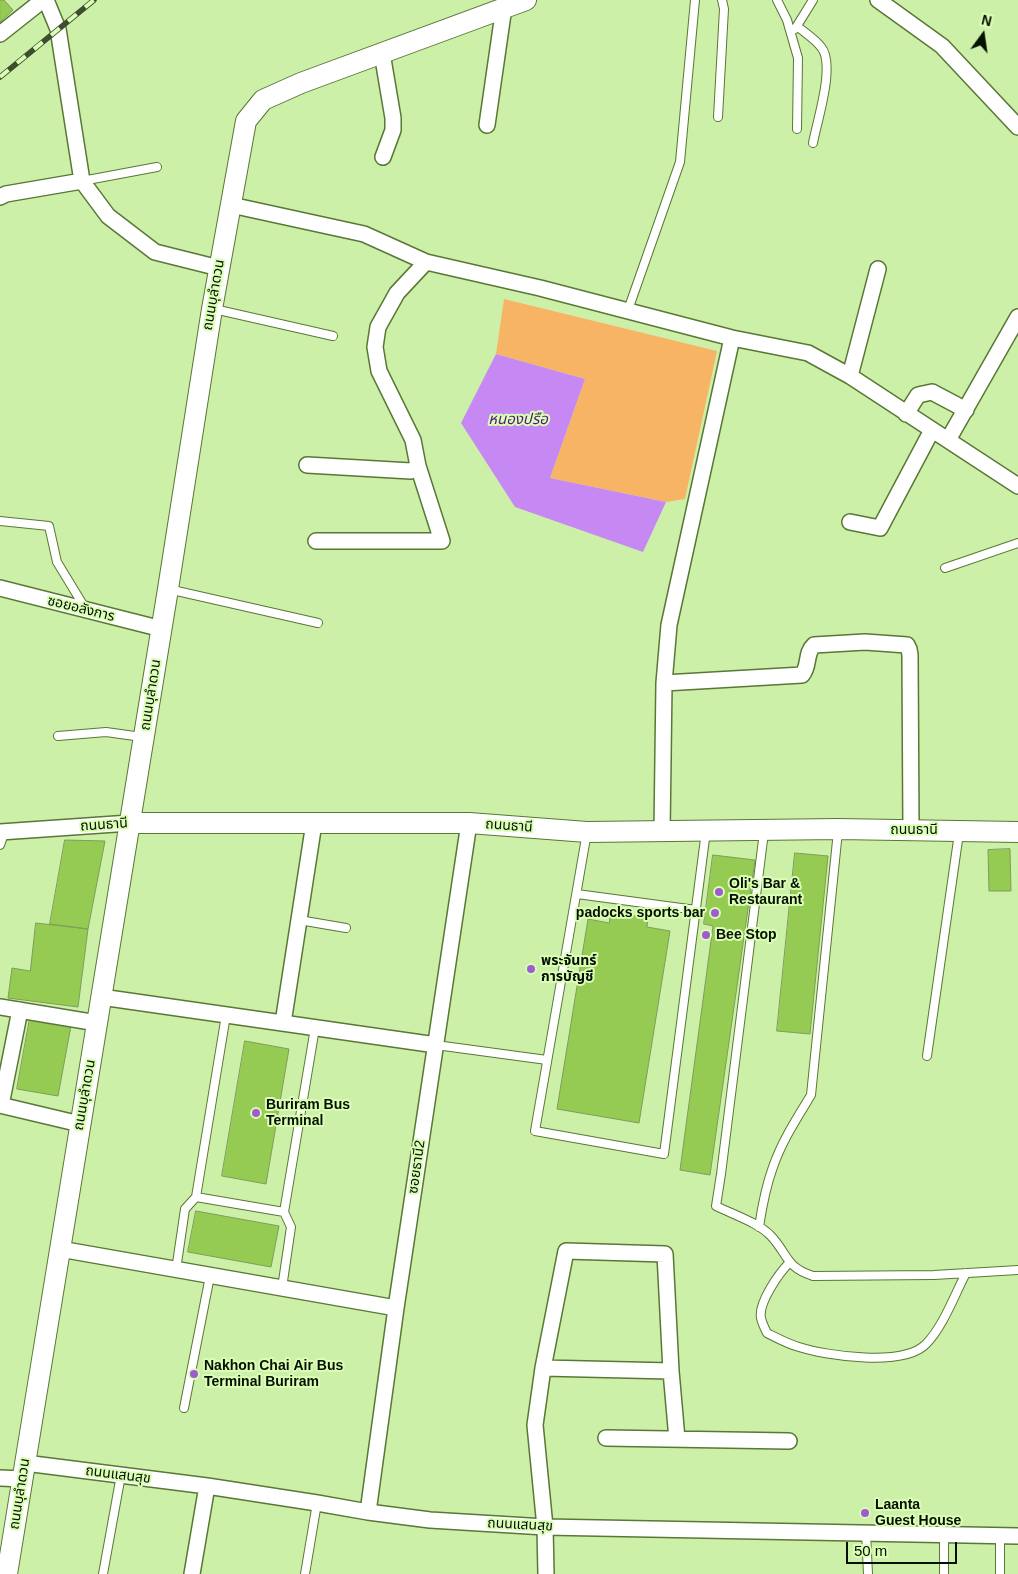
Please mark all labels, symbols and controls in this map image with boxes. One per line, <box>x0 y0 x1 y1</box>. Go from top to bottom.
north arrow <box>958 10 1008 60</box>
text: N <box>980 11 993 29</box>
street label: ถนนบุลำดวน <box>199 258 229 332</box>
water label: หนองปรือ <box>488 411 548 429</box>
street label: ซอยอลังการ <box>46 593 116 625</box>
street label: ถนนบุลำดวน <box>137 658 165 732</box>
street label: ถนนธานี <box>80 815 128 835</box>
street label: ถนนธานี <box>485 816 533 836</box>
street label: ถนนธานี <box>890 822 938 838</box>
place label: Oli's Bar & Restaurant <box>729 876 802 909</box>
marker: Oli's Bar & Restaurant <box>713 886 725 898</box>
place label: padocks sports bar <box>576 905 705 921</box>
marker: padocks sports bar <box>709 907 721 919</box>
place label: Bee Stop <box>716 927 777 943</box>
marker: Bee Stop <box>700 929 712 941</box>
place label: พระจันทร์ การบัญชี <box>541 953 597 986</box>
marker: พระจันทร์ การบัญชี <box>525 963 537 975</box>
street label: ถนนบุลำดวน <box>70 1058 100 1132</box>
place label: Buriram Bus Terminal <box>266 1097 350 1130</box>
marker: Buriram Bus Terminal <box>250 1107 262 1119</box>
street label: ซอยธานี2 <box>405 1139 429 1195</box>
place label: Nakhon Chai Air Bus Terminal Buriram <box>204 1358 343 1390</box>
marker: Nakhon Chai Air Bus Terminal Buriram <box>188 1368 200 1380</box>
street label: ถนนบุลำดวน <box>6 1457 34 1531</box>
street label: ถนนแสนสุข <box>84 1463 152 1487</box>
place label: Laanta Guest House <box>875 1497 961 1530</box>
marker: Laanta Guest House <box>859 1507 871 1519</box>
street label: ถนนแสนสุข <box>487 1515 553 1535</box>
scale bar <box>848 1532 959 1564</box>
text: 50 m <box>854 1542 887 1559</box>

